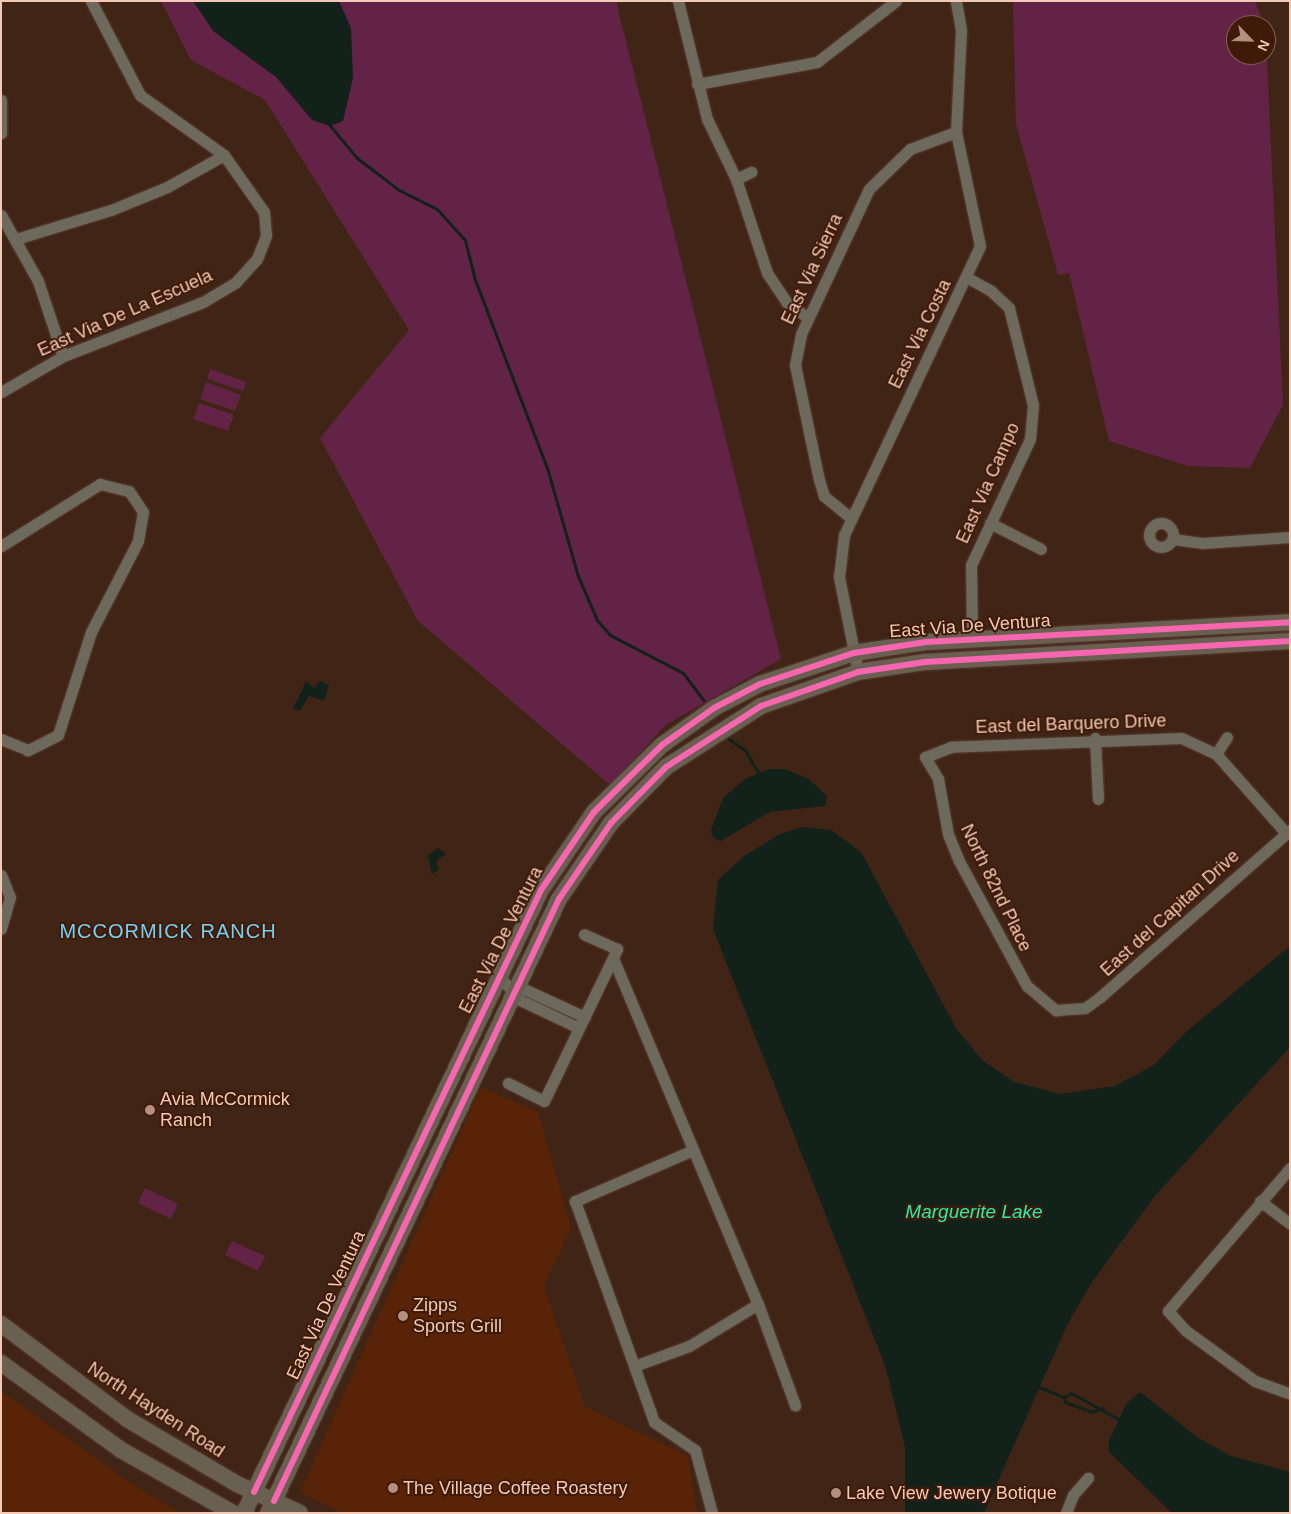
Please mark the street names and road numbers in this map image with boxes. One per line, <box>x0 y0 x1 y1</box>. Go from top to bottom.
street label: East Via Sierra <box>777 210 847 328</box>
street label: East Via De La Escuela <box>34 265 216 361</box>
street label: East Via Costa <box>884 276 956 392</box>
street label: East Via Campo <box>952 419 1024 547</box>
street label: East Via De Ventura <box>889 610 1051 642</box>
street label: East del Barquero Drive <box>975 710 1167 738</box>
street label: North 82nd Place <box>956 821 1036 955</box>
street label: East del Capitan Drive <box>1096 845 1244 981</box>
street label: East Via De Ventura <box>455 863 547 1017</box>
street label: East Via De Ventura <box>282 1227 370 1383</box>
street label: North Hayden Road <box>83 1358 229 1462</box>

